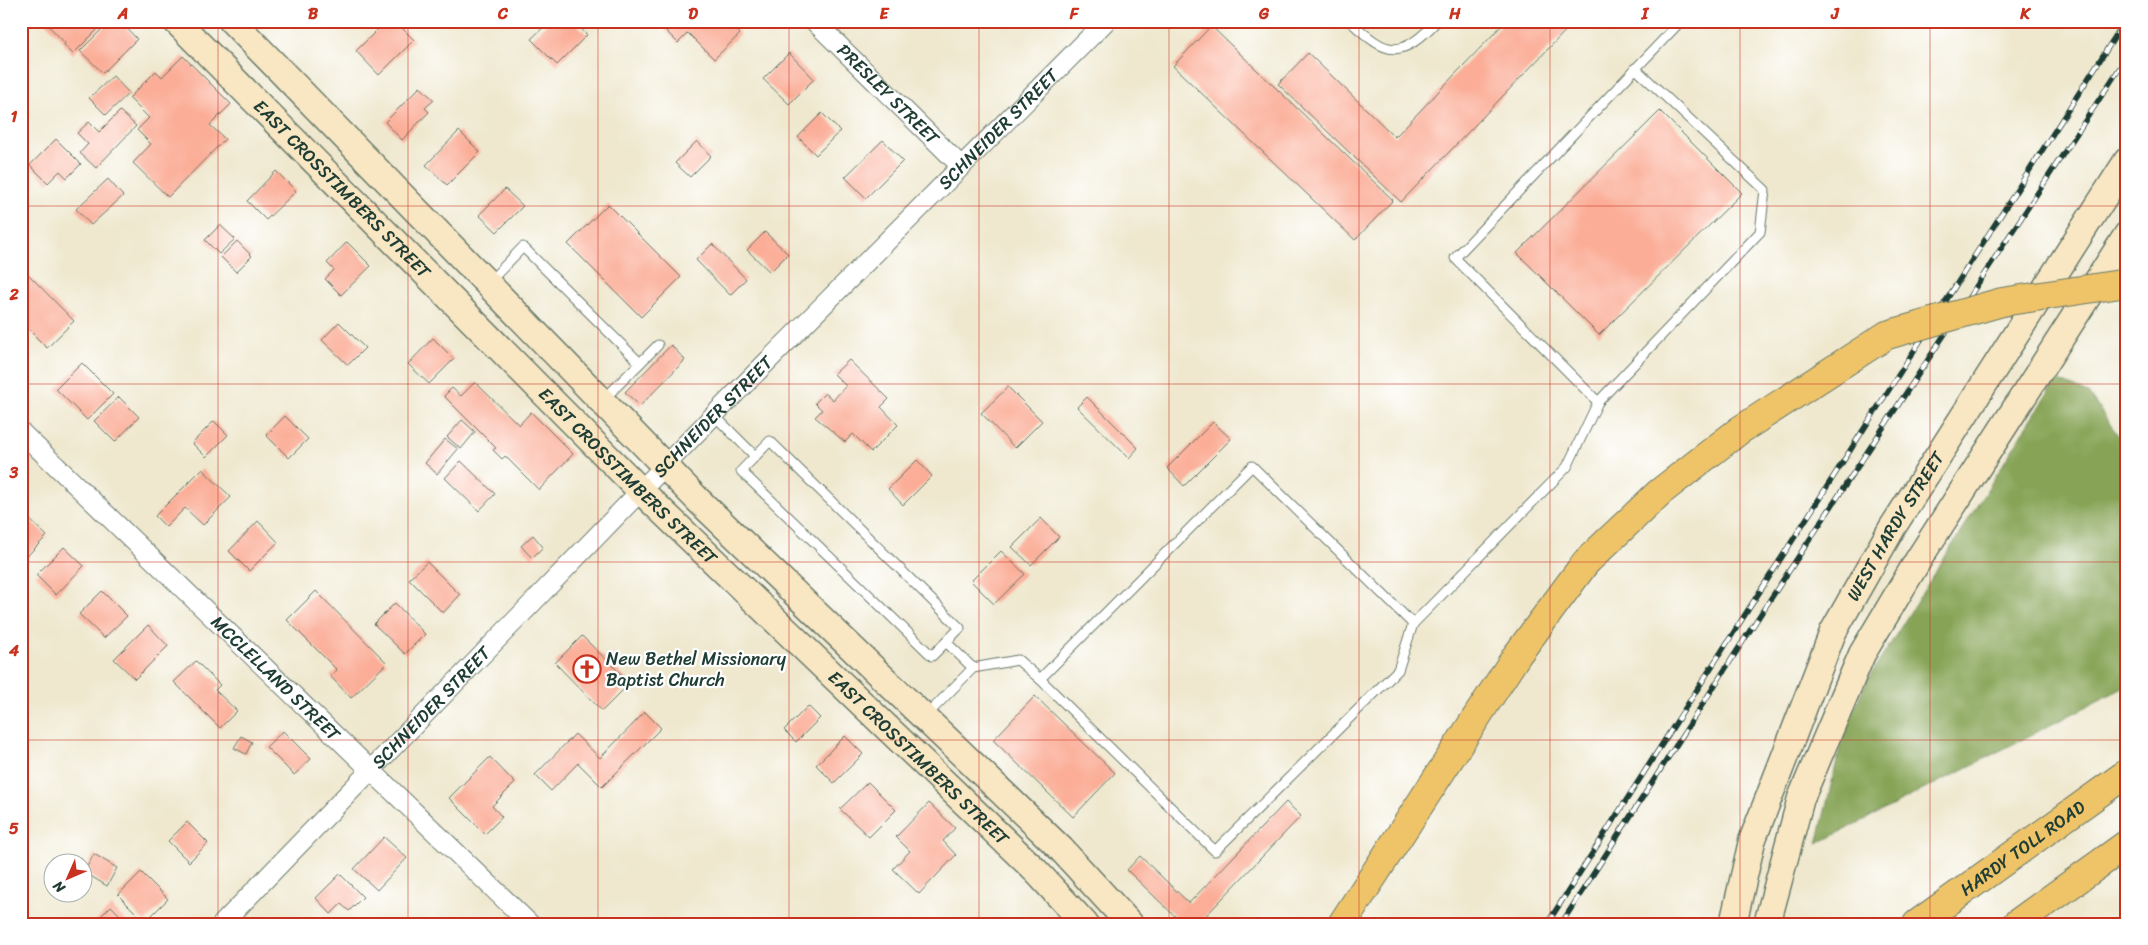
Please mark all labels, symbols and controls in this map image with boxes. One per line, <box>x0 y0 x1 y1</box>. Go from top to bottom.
text: A <box>117 0 128 28</box>
text: B <box>308 0 319 28</box>
text: C <box>497 0 509 28</box>
text: D <box>688 0 698 28</box>
text: E <box>880 0 890 28</box>
text: F <box>1069 0 1080 28</box>
text: G <box>1258 0 1270 28</box>
text: H <box>1448 0 1461 28</box>
text: I <box>1641 0 1650 28</box>
text: J <box>1830 0 1840 28</box>
text: K <box>2019 0 2031 28</box>
street label: PRESLEY STREET <box>829 36 948 153</box>
street label: SCHNEIDER STREET <box>930 60 1067 198</box>
street label: EAST CROSSTIMBERS STREET <box>245 91 439 287</box>
text: 1 <box>11 102 18 131</box>
text: 2 <box>8 280 19 309</box>
street label: SCHNEIDER STREET <box>645 347 782 485</box>
street label: EAST CROSSTIMBERS STREET <box>530 379 726 573</box>
street label: WEST HARDY STREET <box>1838 444 1954 607</box>
text: 3 <box>9 458 19 487</box>
street label: MCCLELLAND STREET <box>203 607 349 750</box>
text: 4 <box>8 636 19 665</box>
street label: SCHNEIDER STREET <box>364 638 499 777</box>
place label: New Bethel Missionary Baptist Church <box>606 643 787 696</box>
church icon: New Bethel Missionary Baptist Church <box>572 654 602 684</box>
street label: EAST CROSSTIMBERS STREET <box>820 662 1017 854</box>
street label: HARDY TOLL ROAD <box>1953 792 2092 905</box>
text: 5 <box>9 814 19 843</box>
north arrow <box>42 852 92 902</box>
text: N <box>47 874 72 900</box>

